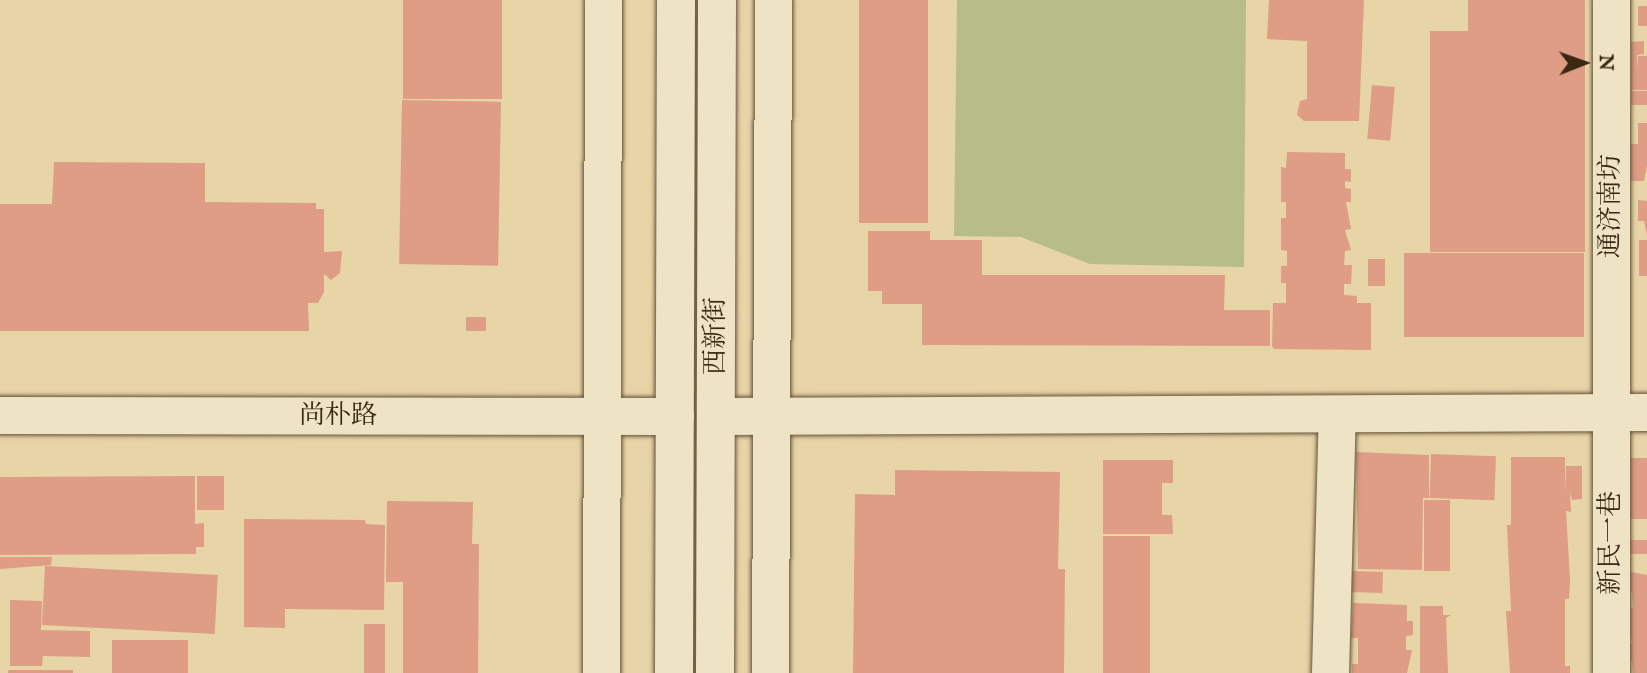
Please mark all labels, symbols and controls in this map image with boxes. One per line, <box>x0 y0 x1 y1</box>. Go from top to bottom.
north arrow <box>1549 28 1619 98</box>
text: N <box>1593 54 1617 71</box>
street label: 通济南坊 <box>1595 154 1627 258</box>
street label: 西新街 <box>700 297 732 375</box>
street label: 尚朴路 <box>299 400 377 432</box>
street label: 新民一巷 <box>1595 491 1627 595</box>

